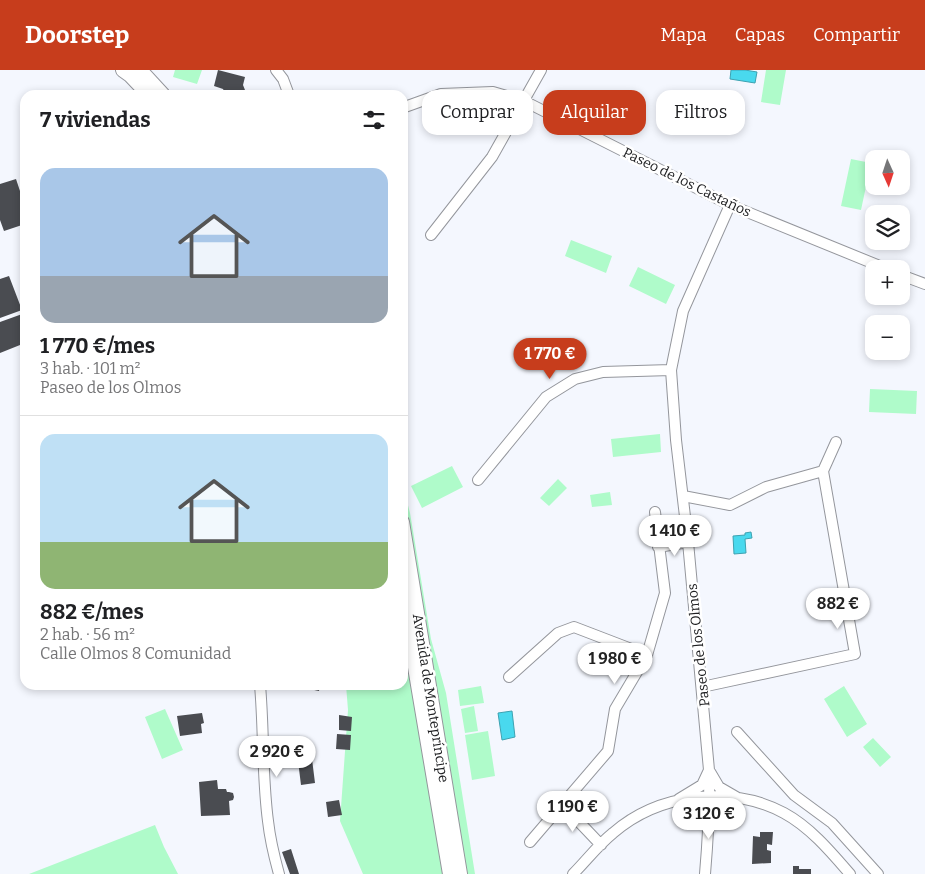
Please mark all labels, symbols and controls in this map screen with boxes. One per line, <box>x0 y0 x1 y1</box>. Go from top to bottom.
text: Doorstep <box>25 21 129 49</box>
text: Mapa <box>661 24 707 46</box>
text: Capas <box>735 24 785 46</box>
text: Compartir <box>813 24 900 46</box>
chip: Comprar <box>422 90 533 135</box>
chip: Alquilar <box>543 90 646 135</box>
chip: Filtros <box>656 90 745 135</box>
icon: filters <box>360 106 388 134</box>
text: 7 viviendas <box>40 107 151 133</box>
street label: Paseo de los Castaños <box>620 144 754 221</box>
north arrow <box>865 150 910 195</box>
map controls <box>865 150 910 360</box>
icon: home <box>169 201 259 291</box>
button: layers <box>865 205 910 250</box>
button: + <box>865 260 910 305</box>
button: − <box>865 315 910 360</box>
text: 1 770 €/mes <box>40 333 155 359</box>
pin: 1 770 € <box>504 338 596 380</box>
text: 1 770 € <box>524 344 576 363</box>
text: 3 hab. · 101 m² <box>40 359 141 378</box>
text: Paseo de los Olmos <box>40 378 181 397</box>
icon: home <box>169 466 259 556</box>
pin: 1 410 € <box>629 514 721 557</box>
text: 1 410 € <box>650 521 700 540</box>
street label: Paseo de los Olmos <box>684 583 713 707</box>
pin: 882 € <box>803 588 873 630</box>
text: 882 € <box>817 594 859 613</box>
text: 882 €/mes <box>40 599 144 625</box>
street label: Avenida de Montepríncipe <box>409 612 452 784</box>
text: 2 hab. · 56 m² <box>40 625 135 644</box>
pin: 1 980 € <box>569 642 661 685</box>
text: Calle Olmos 8 Comunidad <box>40 644 231 663</box>
text: 1 980 € <box>588 649 642 668</box>
pin: 2 920 € <box>231 736 323 778</box>
text: 2 920 € <box>250 742 304 761</box>
pin: 1 190 € <box>527 790 619 833</box>
text: 1 190 € <box>548 797 598 816</box>
pin: 3 120 € <box>663 798 755 840</box>
text: 3 120 € <box>683 804 735 823</box>

